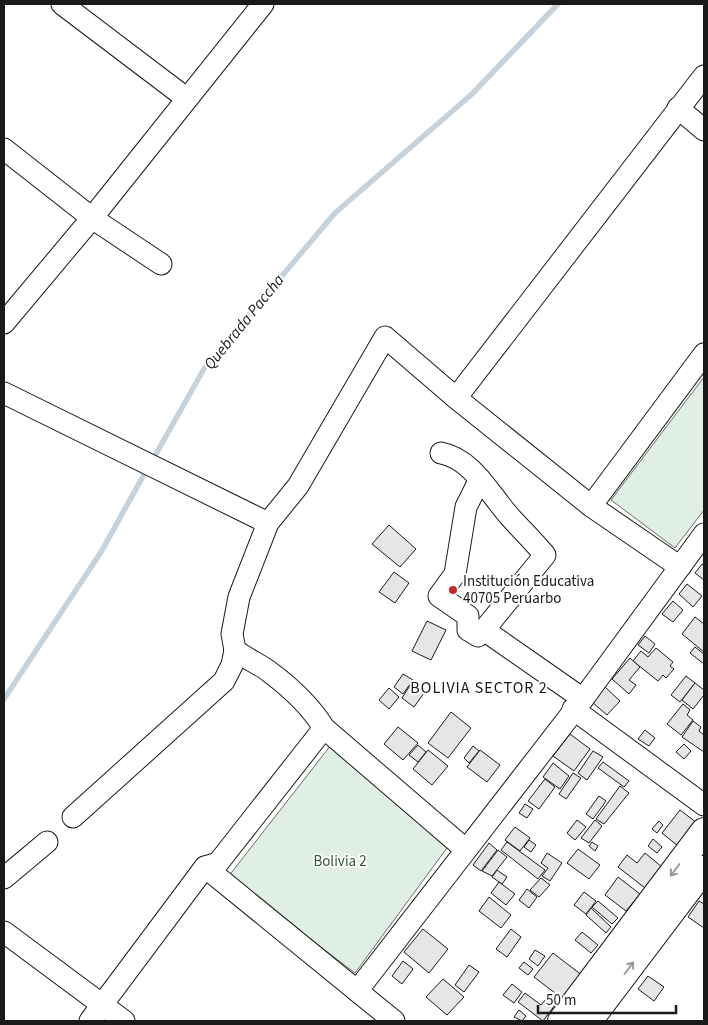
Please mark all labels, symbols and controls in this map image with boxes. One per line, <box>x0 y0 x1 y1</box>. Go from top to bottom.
water label: Quebrada Paccha <box>199 269 290 374</box>
place label: Institución Educativa 40705 Peruarbo <box>463 571 594 609</box>
marker: Institución Educativa 40705 Peruarbo <box>447 584 459 596</box>
district label: BOLIVIA SECTOR 2 <box>410 677 548 699</box>
park label: Bolivia 2 <box>313 851 367 872</box>
one-way arrow <box>670 863 680 877</box>
one-way arrow <box>624 961 634 975</box>
scale bar <box>538 982 676 1014</box>
text: 50 m <box>546 990 576 1011</box>

